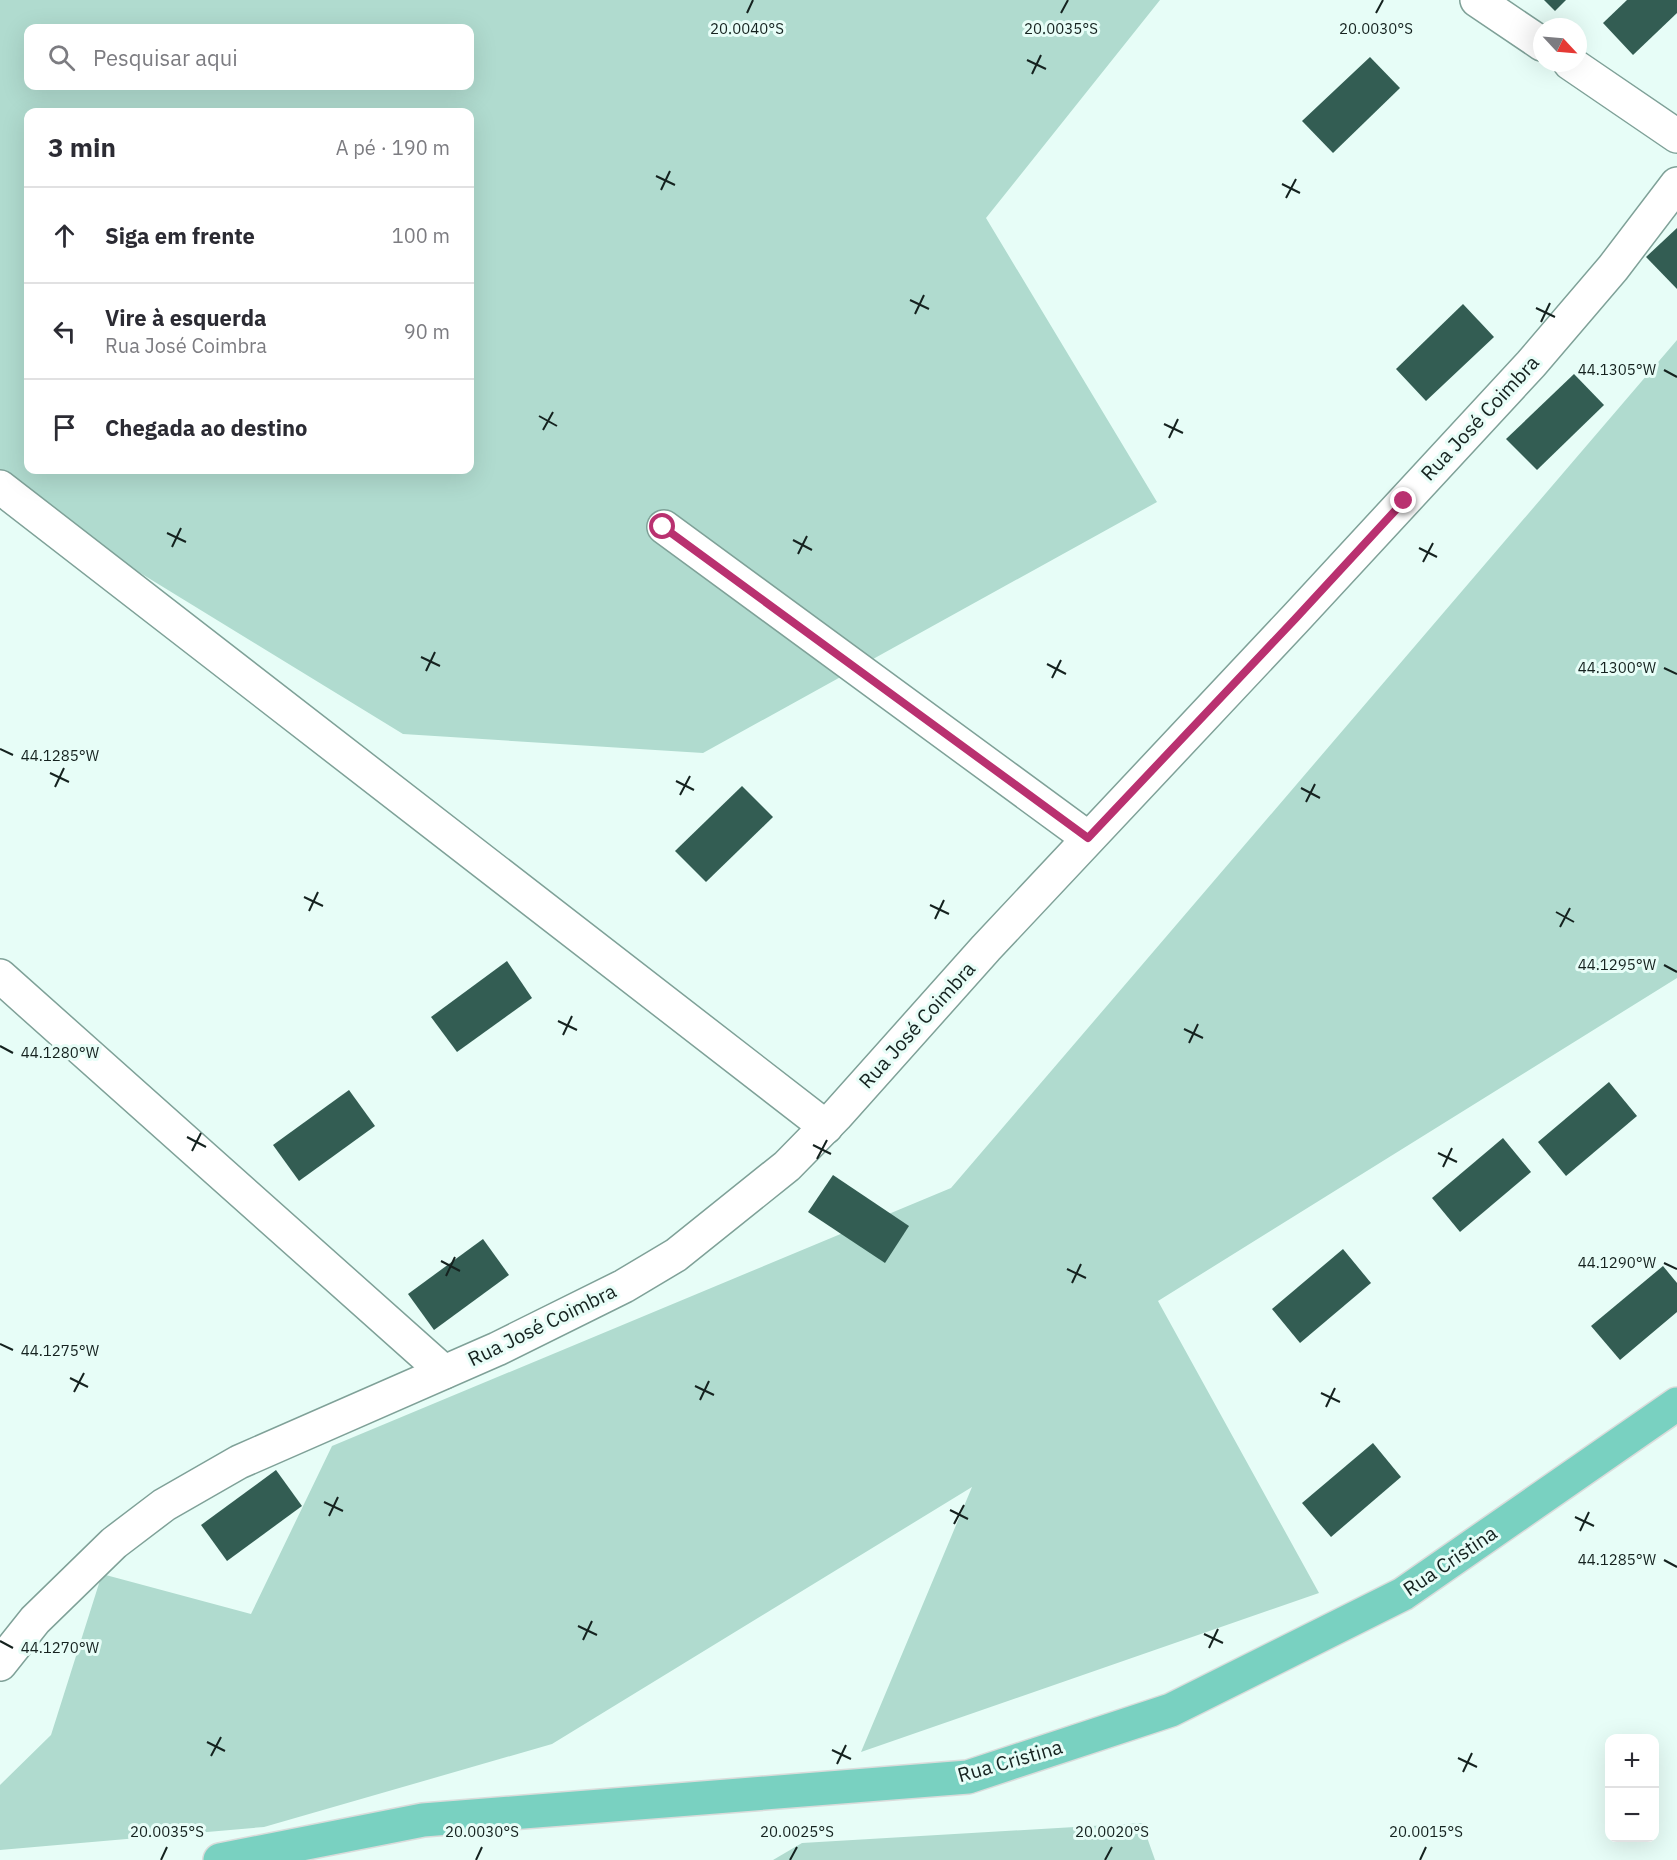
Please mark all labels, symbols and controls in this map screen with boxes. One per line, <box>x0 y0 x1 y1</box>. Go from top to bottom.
north arrow <box>1533 18 1587 72</box>
text: 20.0040°S <box>710 19 784 38</box>
text: 20.0035°S <box>1024 19 1098 38</box>
text: 20.0030°S <box>1339 19 1413 38</box>
search box <box>24 24 474 90</box>
icon: search <box>45 41 78 74</box>
text: Pesquisar aqui <box>93 43 238 72</box>
text: 3 min <box>48 130 116 164</box>
text: A pé · 190 m <box>336 134 450 161</box>
icon: ahead <box>48 219 81 252</box>
text: Siga em frente <box>105 221 255 250</box>
text: 100 m <box>392 222 450 249</box>
text: Vire à esquerda <box>105 303 267 332</box>
icon: left <box>48 315 81 348</box>
text: 90 m <box>404 318 450 345</box>
text: Rua José Coimbra <box>105 332 267 359</box>
street label: Rua José Coimbra <box>1415 349 1545 486</box>
text: 44.1305°W <box>1578 360 1657 379</box>
icon: arrive <box>48 411 81 444</box>
text: Chegada ao destino <box>105 413 308 442</box>
route end <box>1390 487 1416 513</box>
route start <box>649 513 675 539</box>
text: 44.1300°W <box>1578 658 1657 677</box>
text: 44.1285°W <box>21 746 100 765</box>
street label: Rua José Coimbra <box>852 955 981 1094</box>
text: 44.1295°W <box>1578 955 1657 974</box>
text: 44.1280°W <box>21 1043 100 1062</box>
text: 44.1290°W <box>1578 1253 1657 1272</box>
street label: Rua José Coimbra <box>463 1277 621 1372</box>
text: 44.1275°W <box>21 1341 100 1360</box>
street label: Rua Cristina <box>1397 1519 1502 1602</box>
text: 44.1285°W <box>1578 1550 1657 1569</box>
text: 44.1270°W <box>21 1638 100 1657</box>
street label: Rua Cristina <box>954 1733 1066 1788</box>
map controls <box>1605 1734 1659 1842</box>
button: + <box>1605 1734 1659 1788</box>
button: − <box>1605 1788 1659 1842</box>
text: 20.0035°S <box>130 1822 204 1841</box>
text: 20.0030°S <box>445 1822 519 1841</box>
text: 20.0025°S <box>760 1822 834 1841</box>
text: 20.0020°S <box>1075 1822 1149 1841</box>
text: 20.0015°S <box>1389 1822 1463 1841</box>

